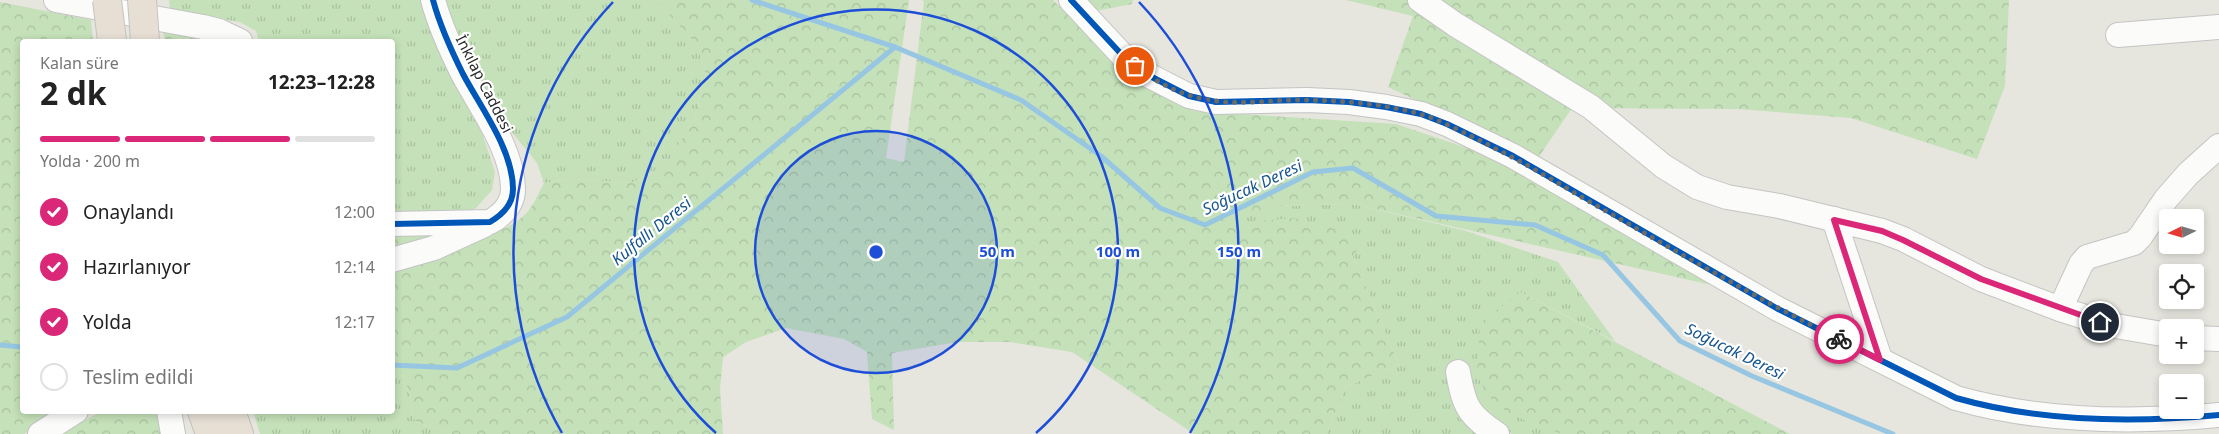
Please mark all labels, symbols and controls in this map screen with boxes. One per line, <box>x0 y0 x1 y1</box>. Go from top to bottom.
street label: İnkılap Caddesi <box>452 31 518 136</box>
pin <box>1114 45 1156 87</box>
text: Kalan süre <box>40 52 119 74</box>
icon: bag <box>1121 52 1149 80</box>
text: 12:23–12:28 <box>268 69 375 95</box>
text: 2 dk <box>40 71 107 114</box>
text: Yolda · 200 m <box>40 150 140 172</box>
water label: Soğucak Deresi <box>1199 154 1306 220</box>
water label: Kulfallı Deresi <box>606 191 696 270</box>
icon: check <box>40 198 68 226</box>
text: Onaylandı <box>83 199 174 225</box>
text: 12:00 <box>334 201 375 223</box>
north arrow <box>2159 209 2204 254</box>
map controls <box>2159 209 2204 419</box>
text: 50 m <box>979 241 1015 261</box>
text: 100 m <box>1096 241 1140 261</box>
text: 150 m <box>1217 241 1261 261</box>
centre of rings <box>867 243 885 261</box>
icon: check <box>40 253 68 281</box>
text: Hazırlanıyor <box>83 254 191 280</box>
text: 12:14 <box>334 256 375 278</box>
button: locate <box>2159 264 2204 309</box>
pin <box>2079 301 2121 343</box>
icon: check <box>40 308 68 336</box>
icon: home <box>2086 308 2114 336</box>
text: Yolda <box>83 309 132 335</box>
text: 12:17 <box>334 311 375 333</box>
courier <box>1814 314 1864 364</box>
water label: Soğucak Deresi <box>1682 317 1789 385</box>
button: + <box>2159 319 2204 364</box>
icon: bike <box>1825 325 1853 353</box>
text: Teslim edildi <box>83 364 193 390</box>
button: − <box>2159 374 2204 419</box>

